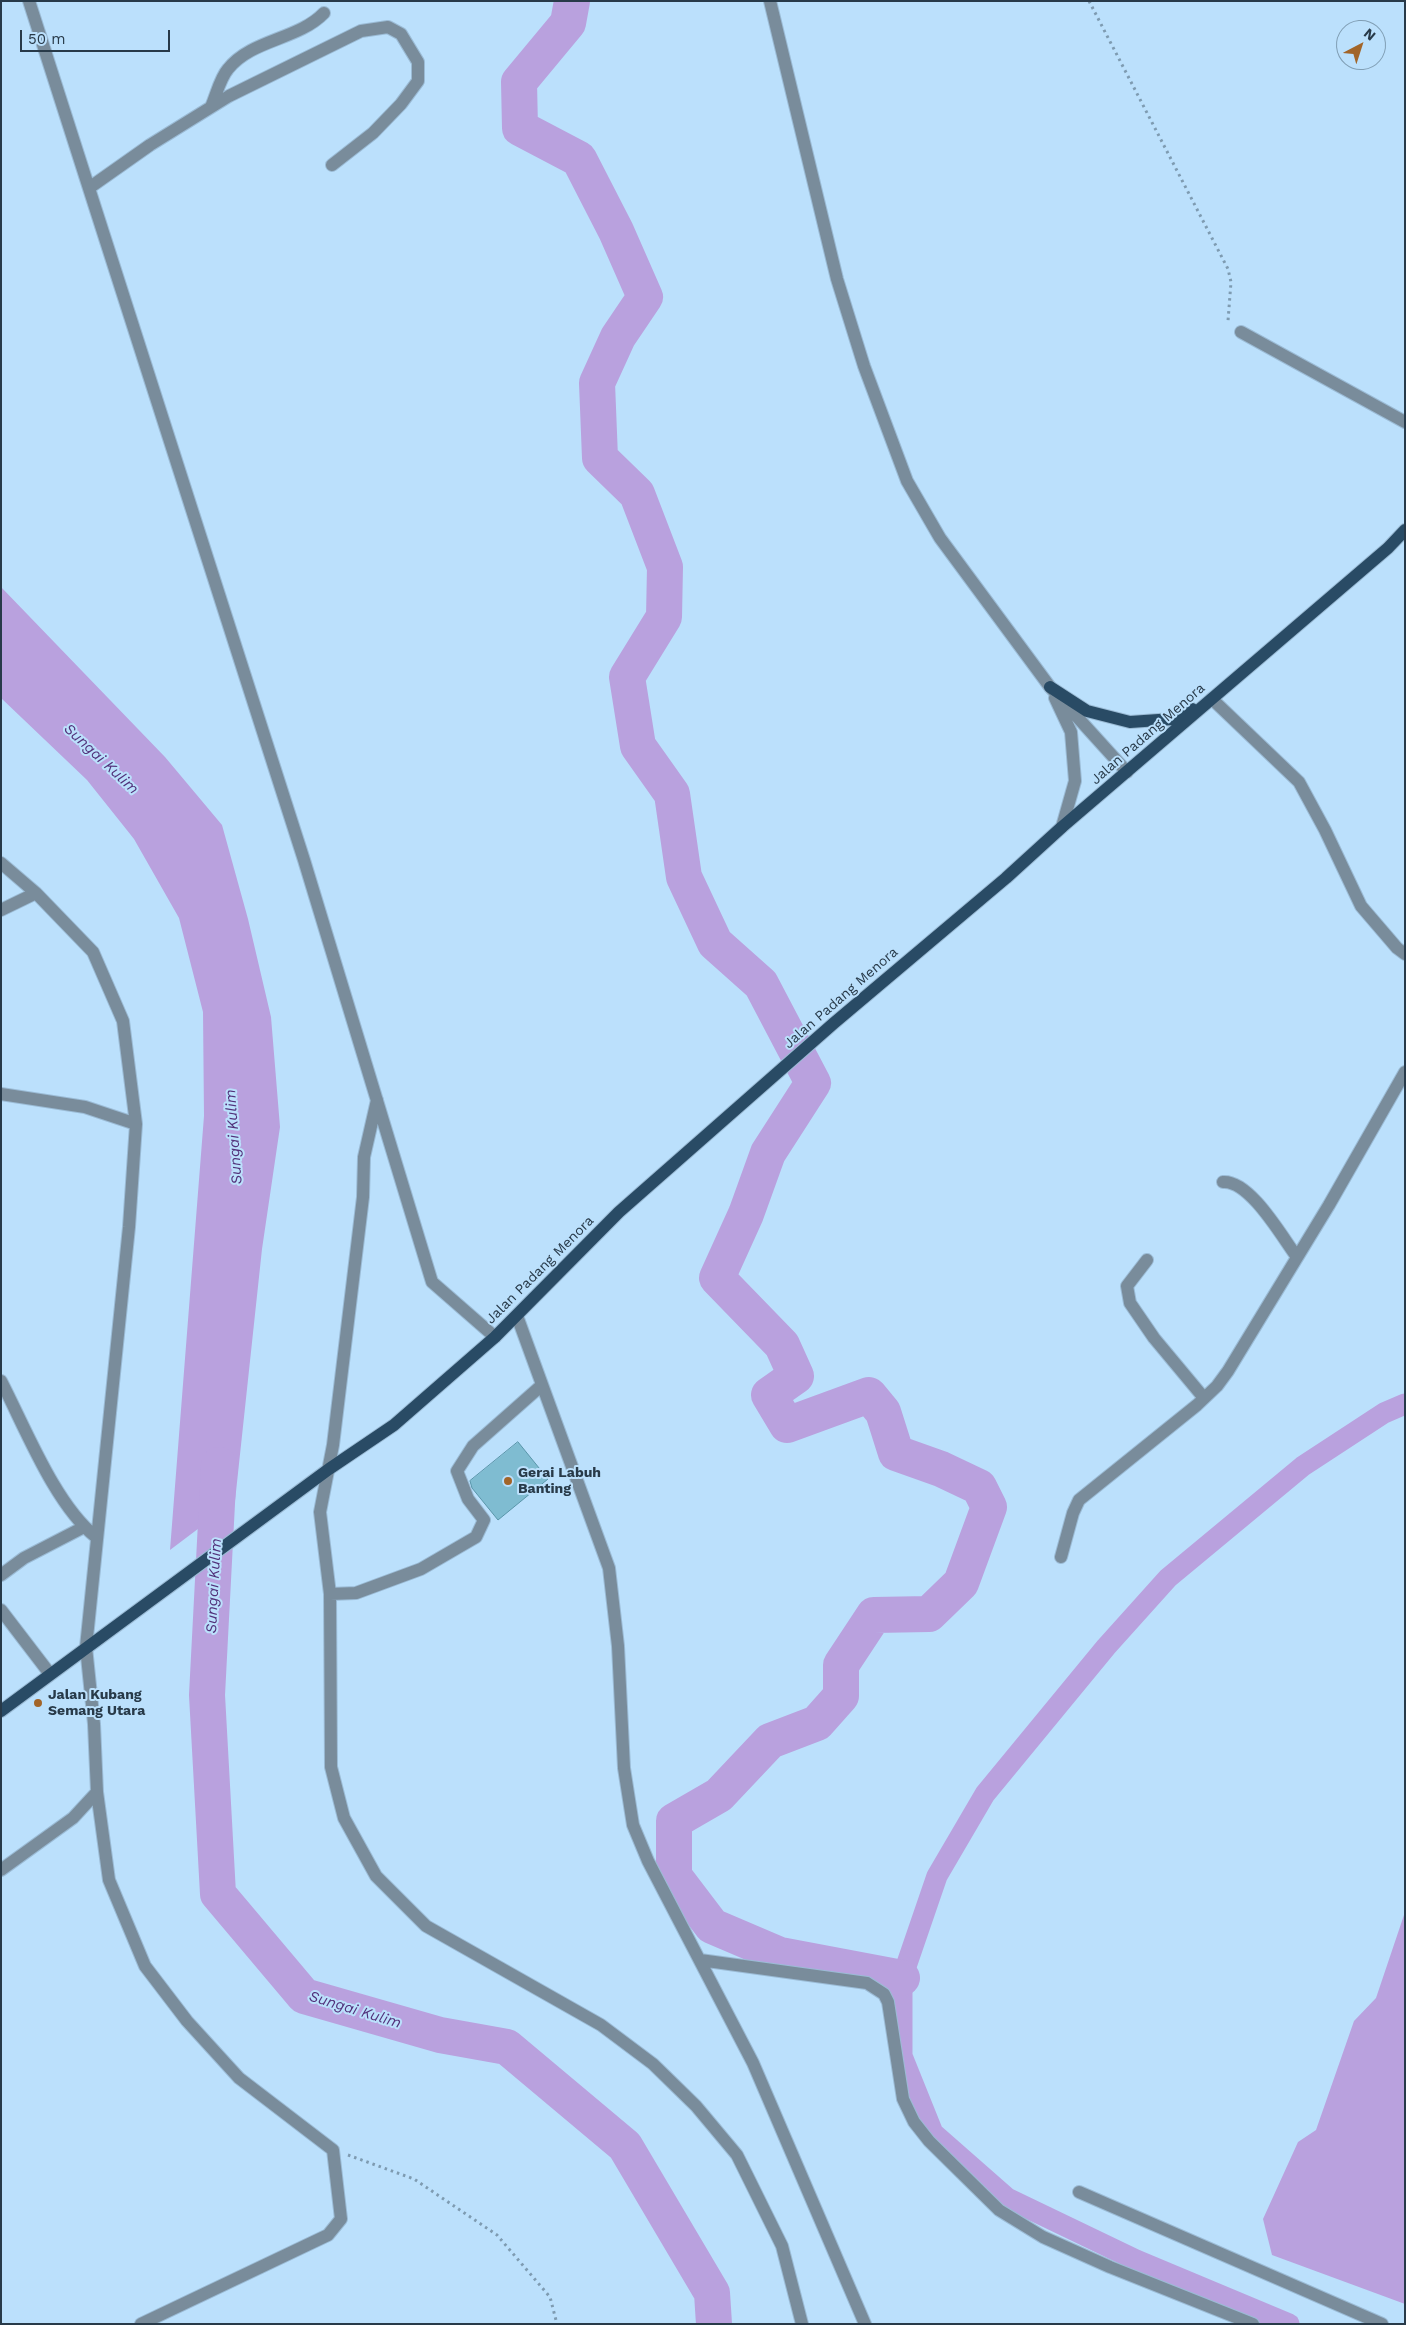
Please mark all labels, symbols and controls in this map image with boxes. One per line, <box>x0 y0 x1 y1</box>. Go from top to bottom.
scale bar <box>22 20 172 52</box>
north arrow <box>1336 20 1386 70</box>
text: N <box>1361 25 1379 44</box>
text: 50 m <box>28 30 65 48</box>
street label: Jalan Padang Menora <box>1087 680 1209 788</box>
water label: Sungai Kulim <box>60 720 142 798</box>
street label: Jalan Padang Menora <box>780 944 902 1052</box>
water label: Sungai Kulim <box>222 1089 246 1185</box>
street label: Jalan Padang Menora <box>483 1213 597 1327</box>
place label: Gerai Labuh Banting <box>518 1465 601 1498</box>
marker: Gerai Labuh Banting <box>502 1475 514 1487</box>
water label: Sungai Kulim <box>203 1538 225 1634</box>
place label: Jalan Kubang Semang Utara <box>48 1687 145 1720</box>
marker: Jalan Kubang Semang Utara <box>32 1697 44 1709</box>
water label: Sungai Kulim <box>307 1987 403 2033</box>

